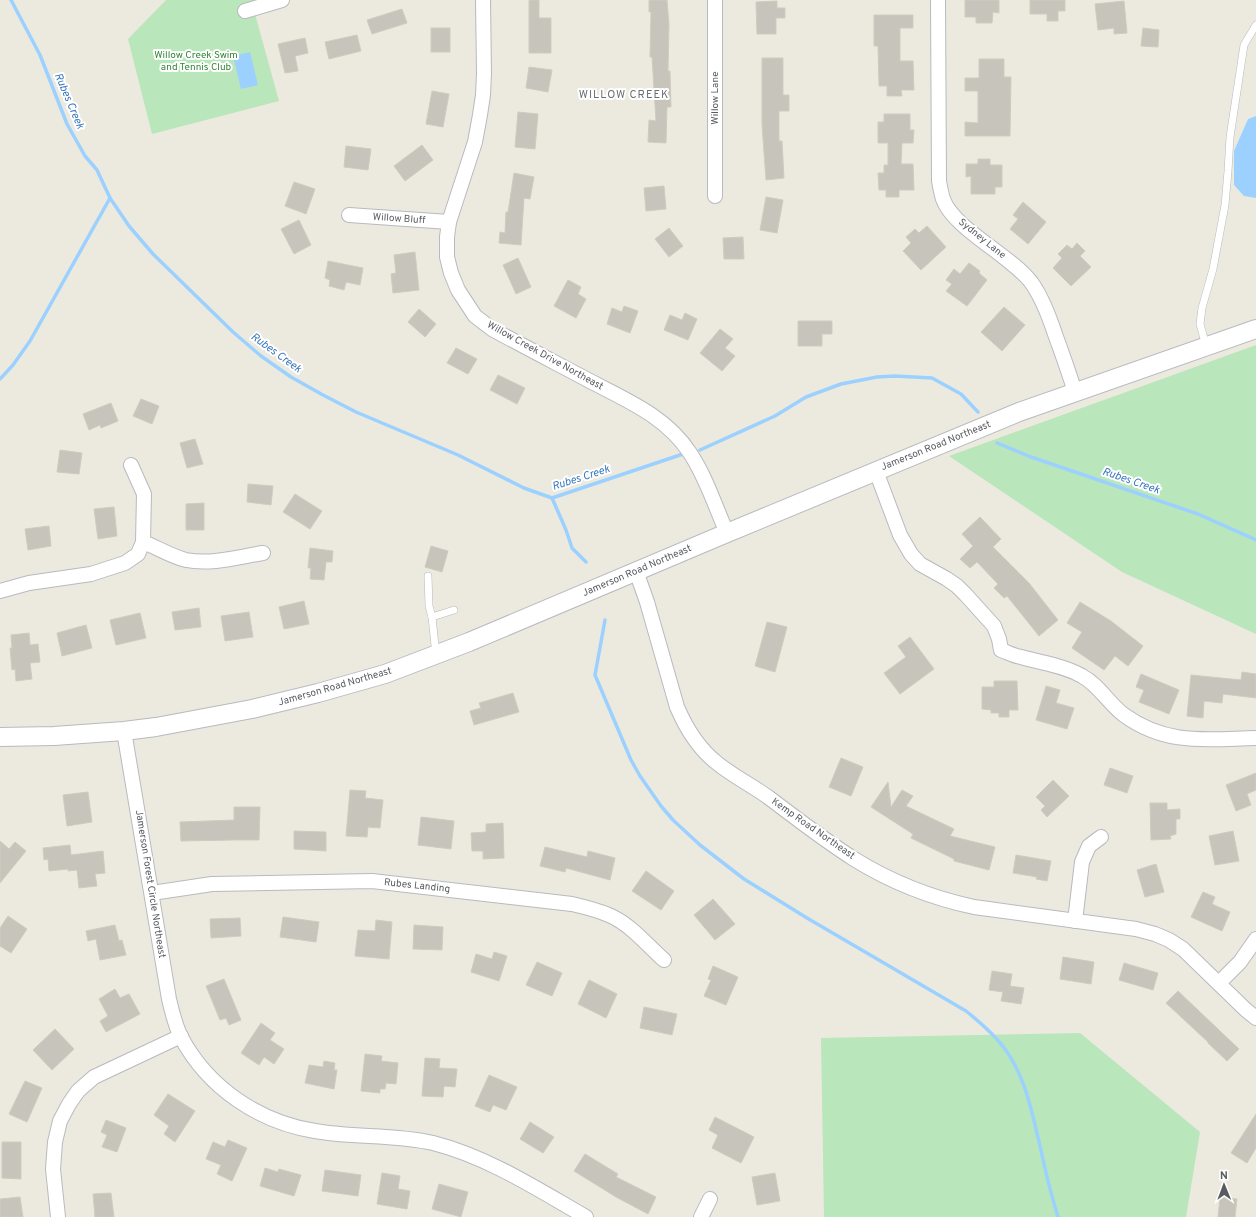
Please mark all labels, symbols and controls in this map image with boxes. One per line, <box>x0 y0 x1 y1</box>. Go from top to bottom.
park label: Willow Creek Swim and Tennis Club <box>154 49 238 74</box>
water label: Rubes Creek <box>51 71 87 132</box>
street label: Willow Lane <box>709 71 722 125</box>
district label: WILLOW CREEK <box>579 88 669 102</box>
street label: Willow Bluff <box>372 211 426 227</box>
street label: Sydney Lane <box>956 216 1008 262</box>
street label: Willow Creek Drive Northeast <box>485 319 606 394</box>
water label: Rubes Creek <box>248 330 305 376</box>
street label: Jamerson Road Northeast <box>879 418 993 474</box>
water label: Rubes Creek <box>551 462 612 494</box>
water label: Rubes Creek <box>1101 465 1162 497</box>
street label: Jamerson Road Northeast <box>580 542 694 600</box>
street label: Jamerson Road Northeast <box>277 665 393 709</box>
street label: Kemp Road Northeast <box>769 795 857 863</box>
street label: Jamerson Forest Circle Northeast <box>132 809 168 959</box>
street label: Rubes Landing <box>383 876 451 896</box>
north arrow <box>1204 1165 1244 1205</box>
text: N <box>1220 1169 1228 1183</box>

